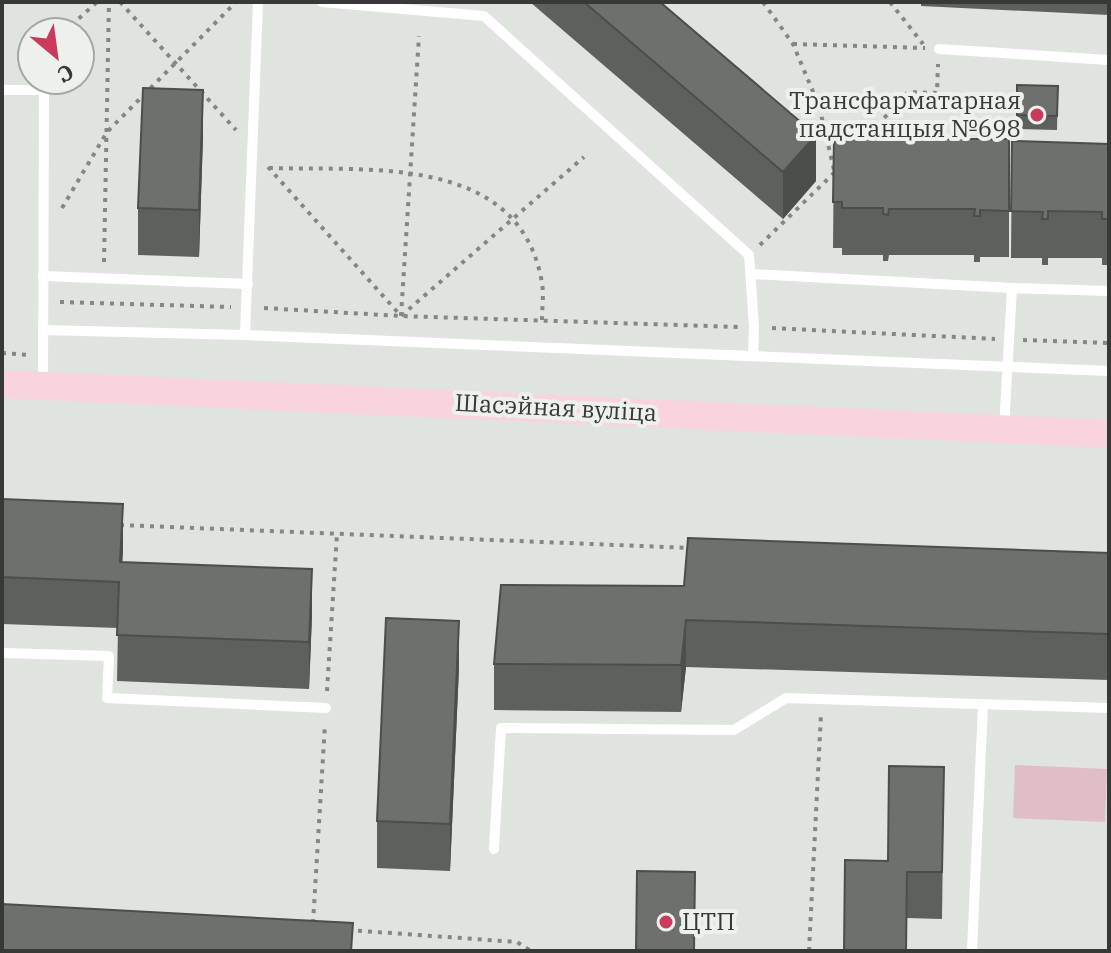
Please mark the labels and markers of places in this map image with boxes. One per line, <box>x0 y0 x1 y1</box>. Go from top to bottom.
place label: Трансфарматарная падстанцыя №698 <box>789 84 1021 144</box>
marker: Трансфарматарная падстанцыя №698 <box>1028 106 1046 124</box>
place label: ЦТП <box>682 905 735 937</box>
marker: ЦТП <box>657 913 675 931</box>

